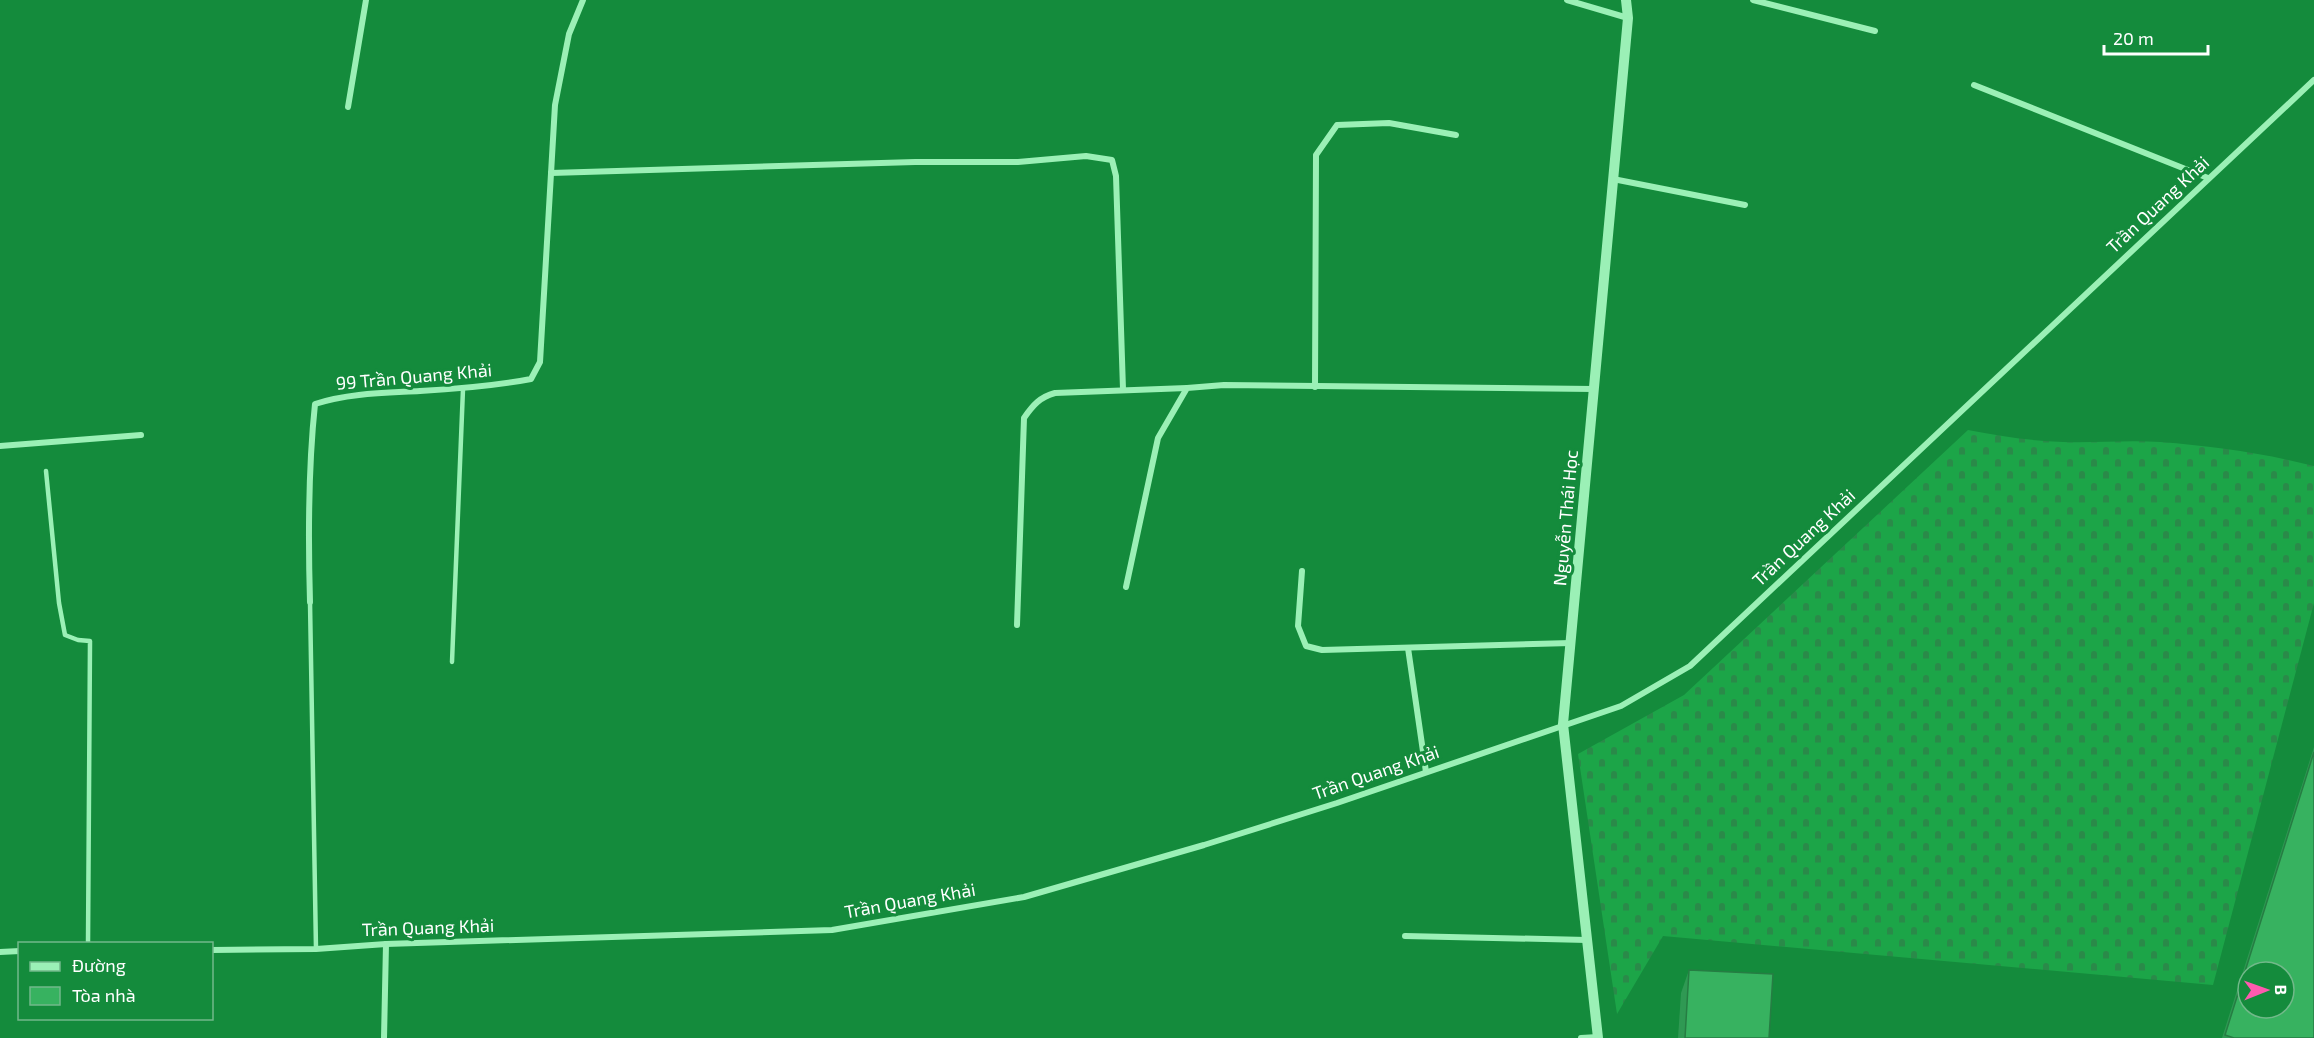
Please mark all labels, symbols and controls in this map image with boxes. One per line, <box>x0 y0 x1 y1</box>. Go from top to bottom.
scale bar <box>2104 18 2208 56</box>
text: 20 m <box>2113 27 2154 49</box>
street label: Trần Quang Khải <box>2101 151 2213 257</box>
street label: 99 Trần Quang Khải <box>335 358 493 394</box>
street label: Nguyễn Thái Học <box>1548 449 1582 587</box>
street label: Trần Quang Khải <box>1747 484 1859 590</box>
street label: Trần Quang Khải <box>1309 740 1442 804</box>
street label: Trần Quang Khải <box>843 878 977 922</box>
street label: Trần Quang Khải <box>361 914 495 940</box>
legend <box>18 942 213 1020</box>
text: Đường <box>72 954 126 976</box>
north arrow <box>2236 960 2296 1020</box>
text: Tòa nhà <box>72 984 136 1006</box>
text: B <box>2272 984 2291 995</box>

